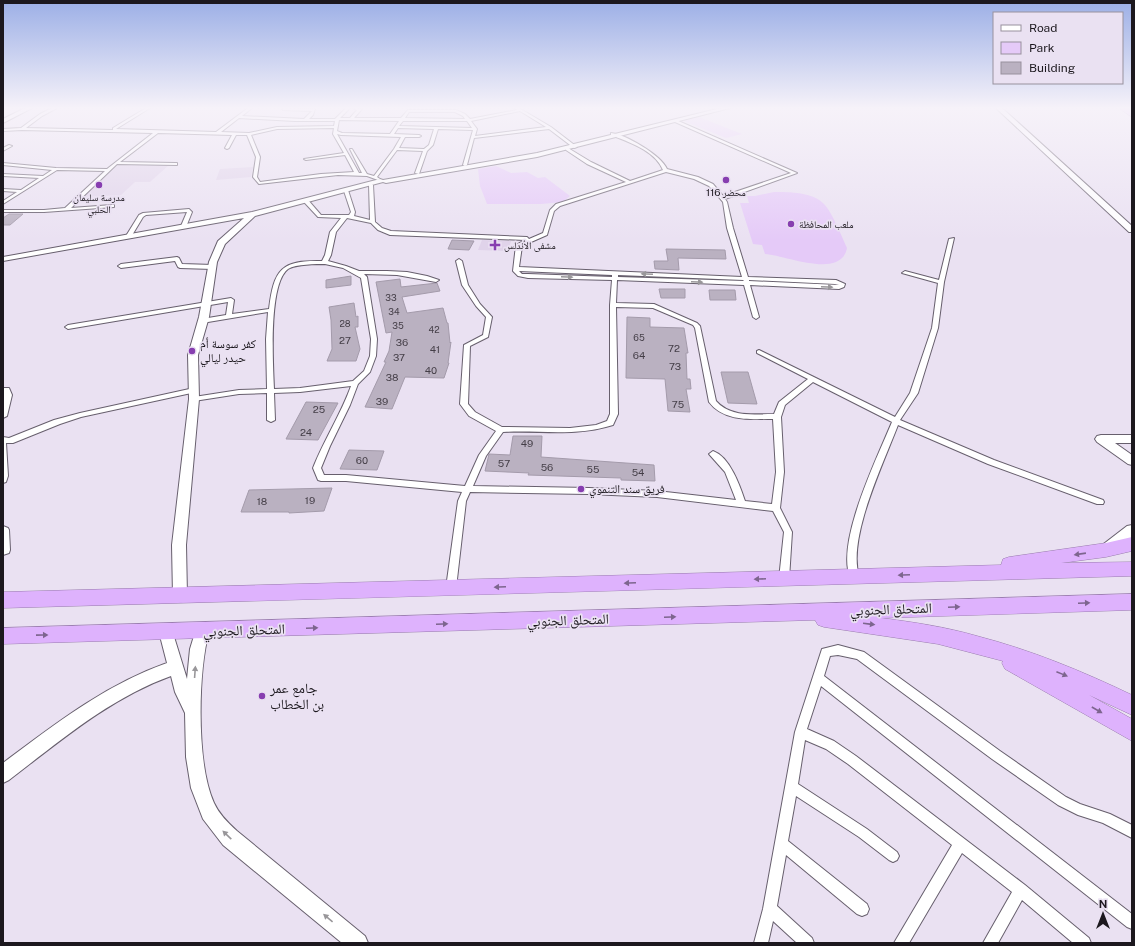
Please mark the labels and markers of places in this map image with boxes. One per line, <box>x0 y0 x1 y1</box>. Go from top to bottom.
marker: محضر 116 <box>721 175 731 185</box>
marker: مدرسة سليمان الحلبي <box>94 180 104 190</box>
place label: محضر 116 <box>706 186 746 198</box>
place label: مدرسة سليمان الحلبي <box>73 191 125 218</box>
place label: ملعب المحافظة <box>799 218 854 230</box>
marker: ملعب المحافظة <box>786 219 796 229</box>
marker: مشفى الأندلس <box>489 239 501 251</box>
place label: مشفى الأندلس <box>504 239 556 252</box>
place label: كفر سوسة أم حيدر ليالي <box>200 337 256 368</box>
marker: كفر سوسة أم حيدر ليالي <box>187 346 197 356</box>
place label: فريق سند التنموي <box>589 482 665 499</box>
marker: فريق سند التنموي <box>576 484 586 494</box>
place label: جامع عمر بن الخطاب <box>269 680 324 713</box>
marker: جامع عمر بن الخطاب <box>257 691 267 701</box>

